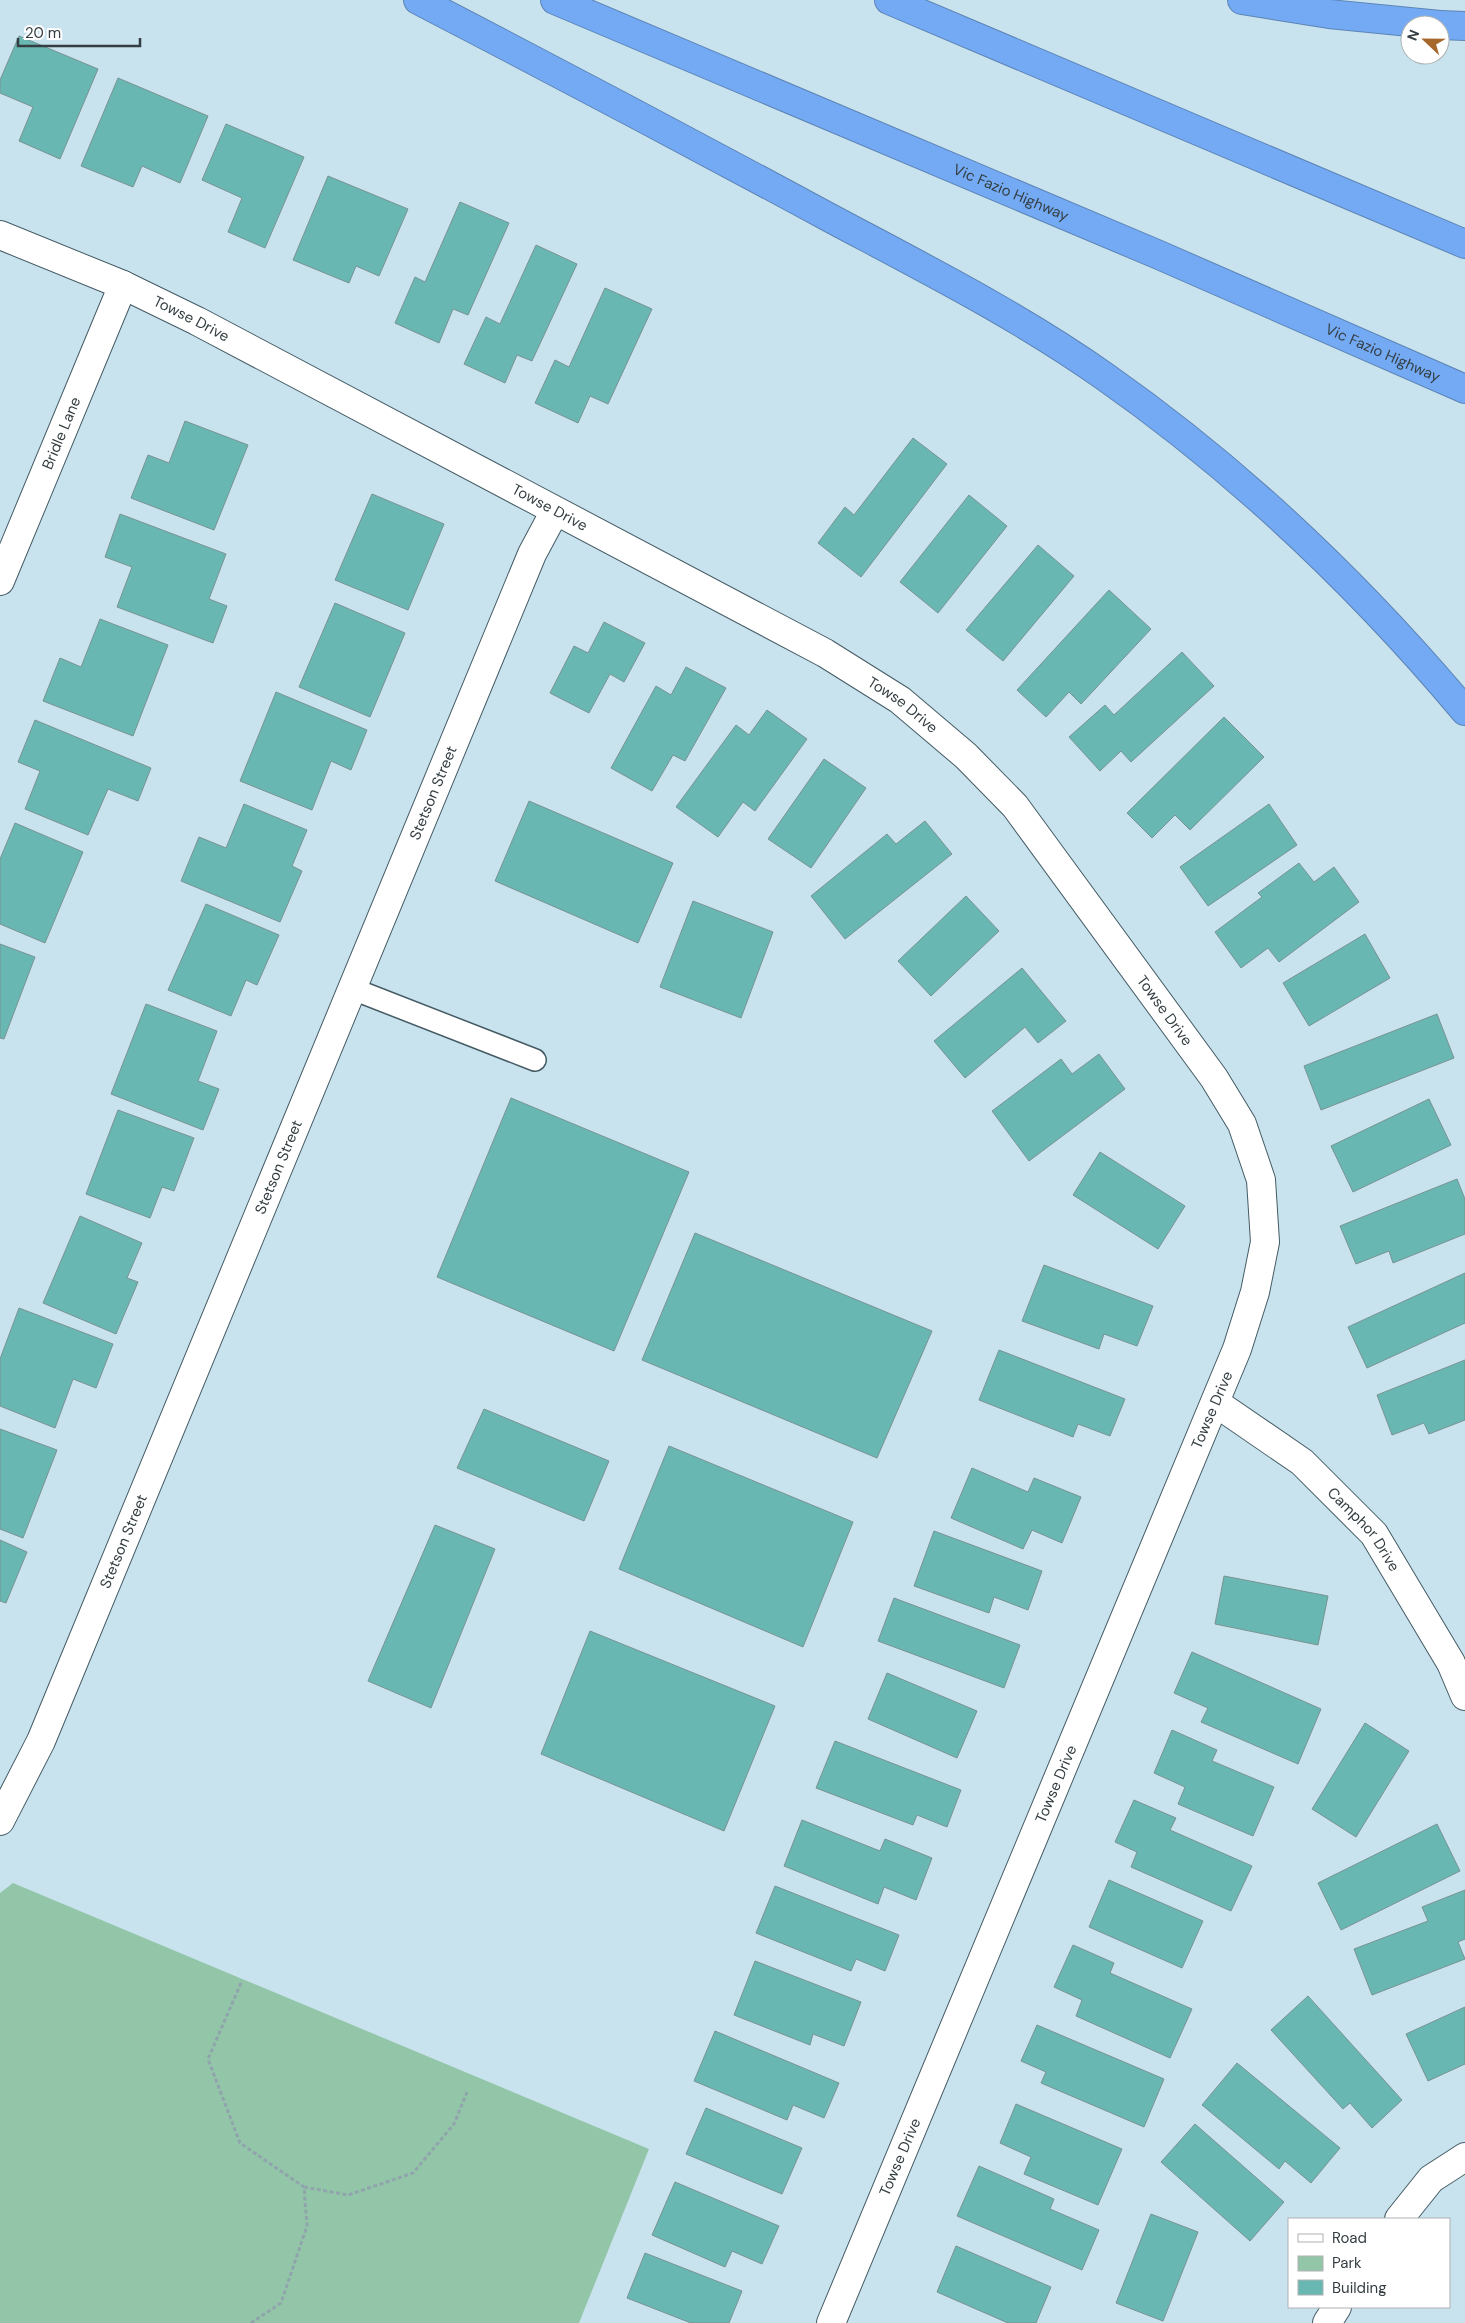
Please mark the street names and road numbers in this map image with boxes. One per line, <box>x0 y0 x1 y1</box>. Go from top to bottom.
street label: Vic Fazio Highway <box>950 159 1072 226</box>
street label: Towse Drive <box>150 291 233 346</box>
street label: Vic Fazio Highway <box>1322 319 1444 387</box>
street label: Bridle Lane <box>37 394 85 473</box>
street label: Towse Drive <box>508 479 591 536</box>
street label: Towse Drive <box>864 672 942 738</box>
street label: Stetson Street <box>405 743 462 843</box>
street label: Towse Drive <box>1132 971 1197 1050</box>
street label: Stetson Street <box>250 1117 307 1217</box>
street label: Towse Drive <box>1187 1368 1237 1452</box>
street label: Camphor Drive <box>1323 1483 1404 1575</box>
street label: Stetson Street <box>95 1491 152 1591</box>
street label: Towse Drive <box>1031 1742 1081 1826</box>
street label: Towse Drive <box>875 2115 925 2199</box>

